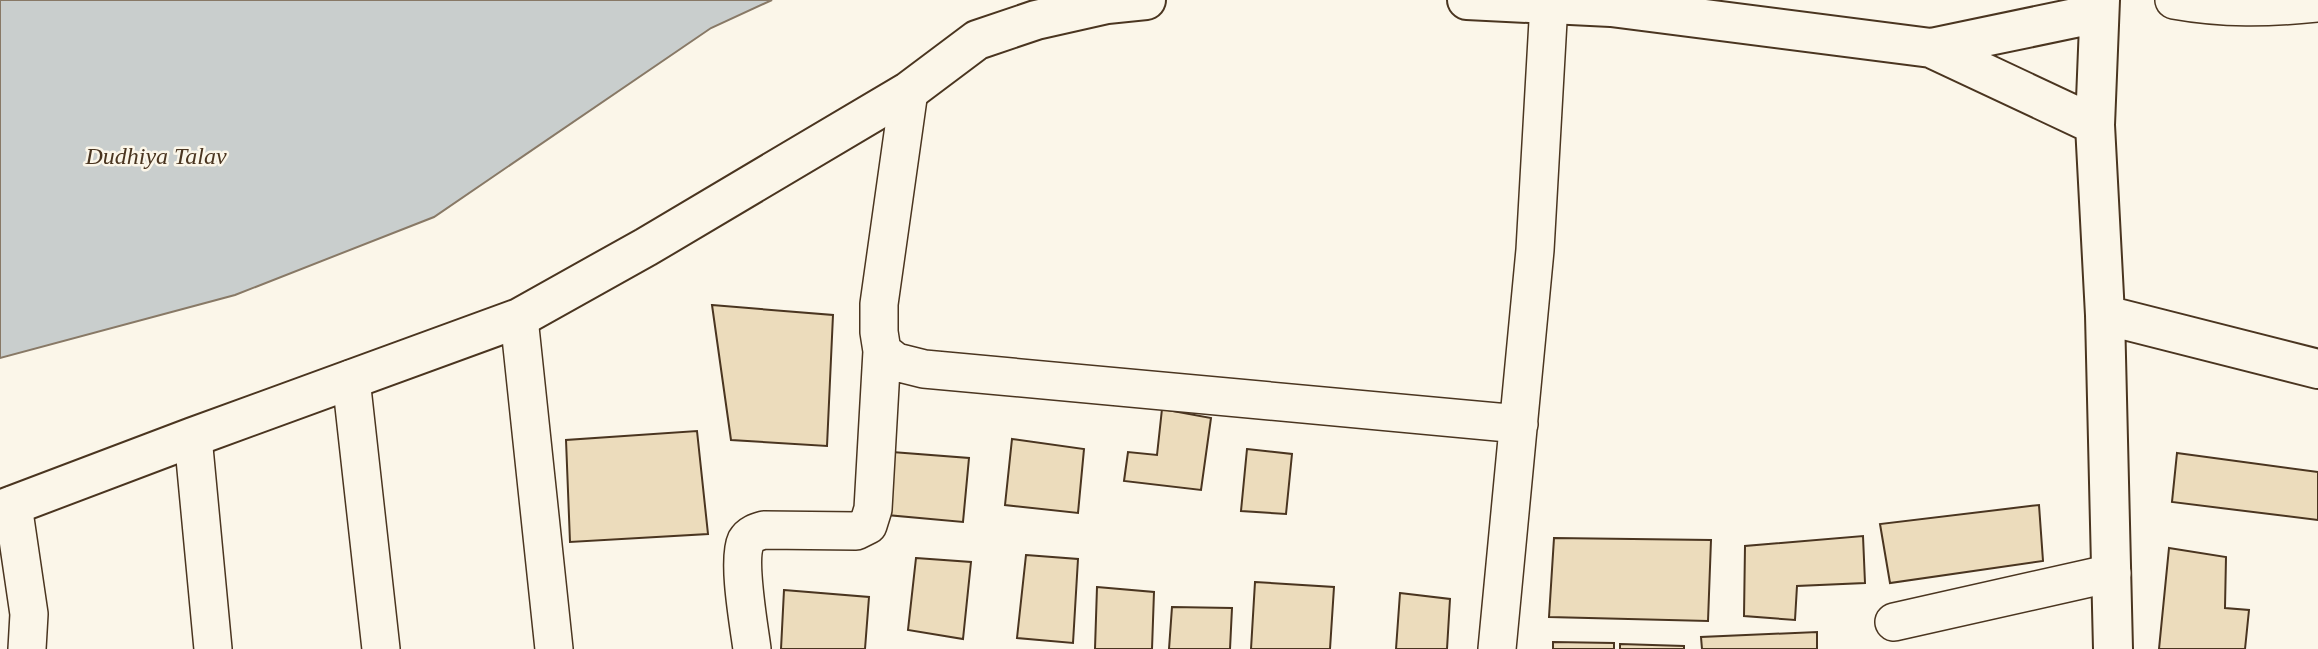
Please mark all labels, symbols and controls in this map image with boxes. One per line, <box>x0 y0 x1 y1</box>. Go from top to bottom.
water label: Dudhiya Talav <box>84 143 227 169</box>

